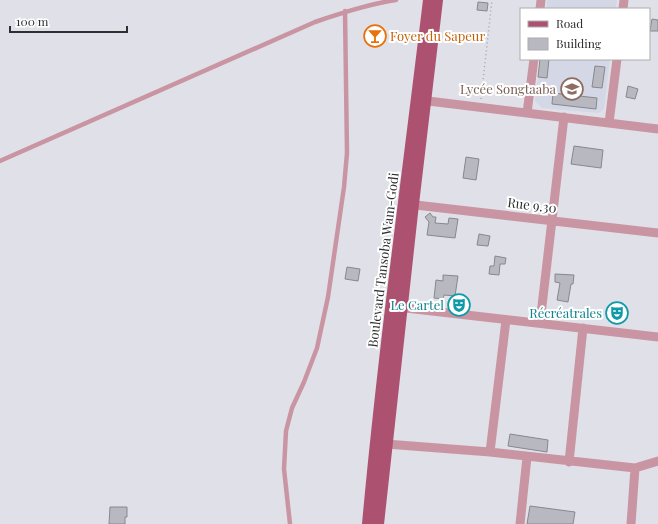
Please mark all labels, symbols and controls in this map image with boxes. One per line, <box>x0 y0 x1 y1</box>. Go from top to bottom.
scale bar <box>10 8 127 34</box>
legend <box>520 8 650 60</box>
text: 100 m <box>16 13 49 29</box>
text: Road <box>556 15 583 31</box>
bar icon: Foyer du Sapeur <box>362 23 388 49</box>
place label: Foyer du Sapeur <box>390 27 485 44</box>
text: Building <box>556 35 602 51</box>
school or university icon: Lycée Songtaaba <box>559 76 585 102</box>
place label: Lycée Songtaaba <box>460 80 557 97</box>
street label: Boulevard Tansoba Wam-Godi <box>363 171 402 348</box>
street label: Rue 9.30 <box>507 193 558 216</box>
theatre icon: Le Cartel <box>446 292 472 318</box>
place label: Le Cartel <box>390 296 444 313</box>
theatre icon: Récréatrales <box>604 300 630 326</box>
place label: Récréatrales <box>529 304 602 321</box>

